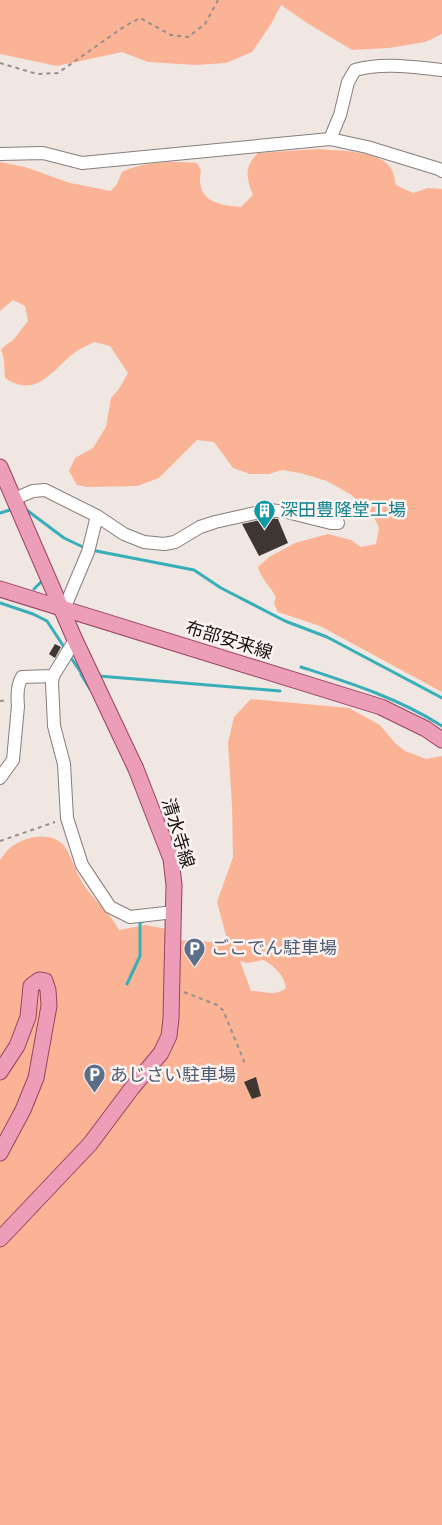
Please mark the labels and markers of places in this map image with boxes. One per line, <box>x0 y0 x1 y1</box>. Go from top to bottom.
building icon: 深田豊隆堂工場 <box>252 498 276 529</box>
place label: 深田豊隆堂工場 <box>280 499 406 521</box>
parking icon: ごこでん駐車場 <box>183 936 207 967</box>
place label: ごこでん駐車場 <box>211 937 337 959</box>
parking icon: あじさい駐車場 <box>82 1063 106 1094</box>
place label: あじさい駐車場 <box>110 1064 236 1086</box>

